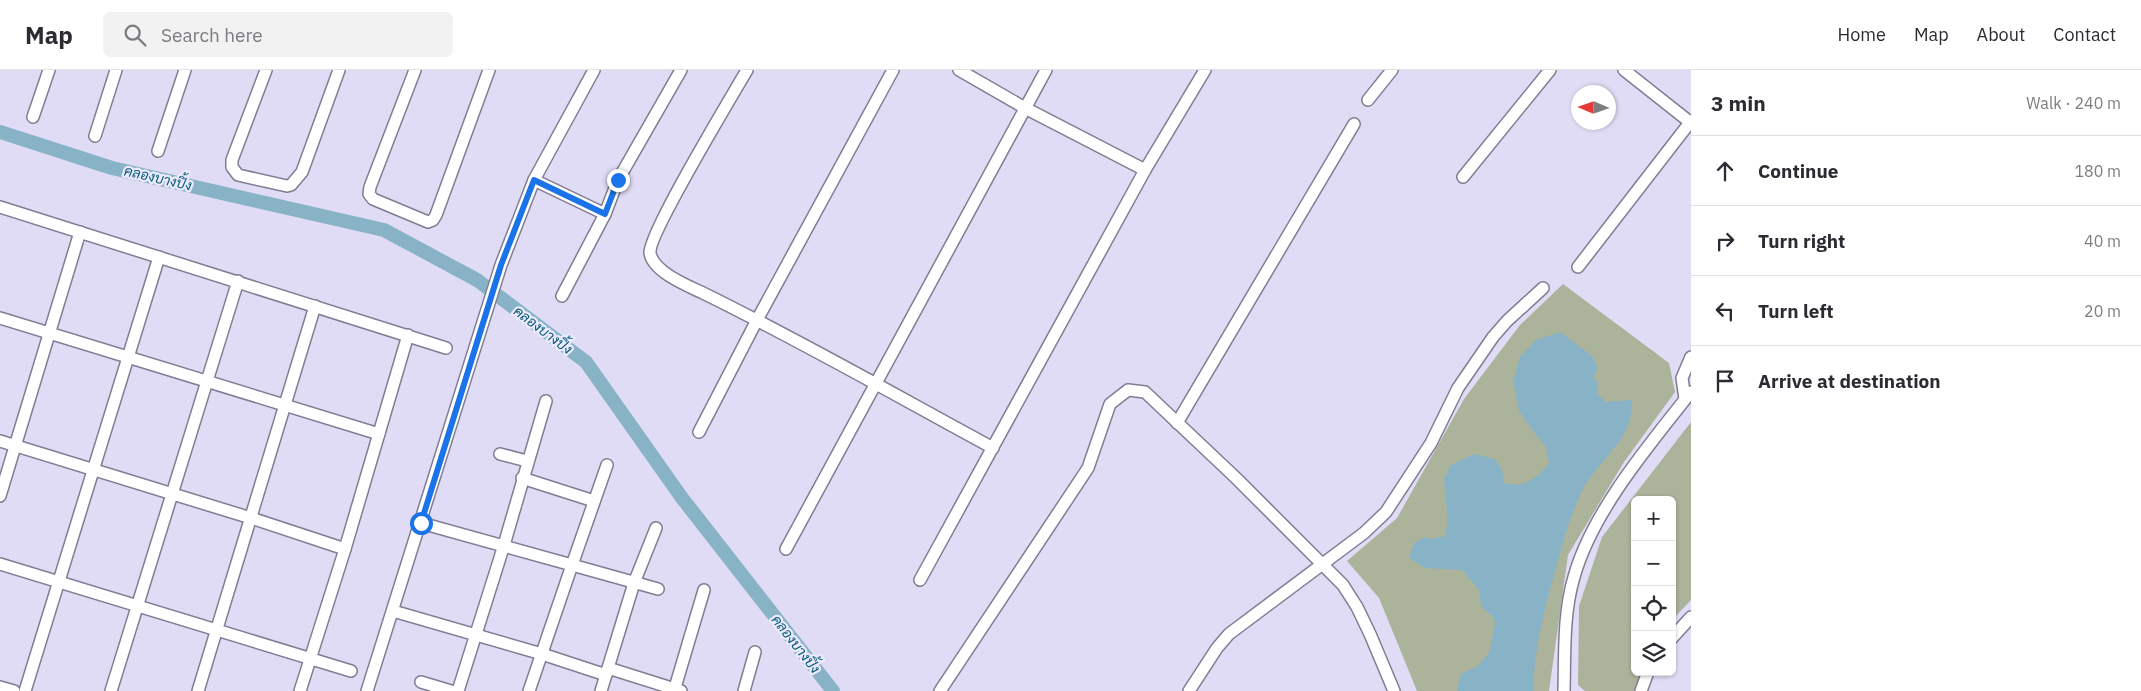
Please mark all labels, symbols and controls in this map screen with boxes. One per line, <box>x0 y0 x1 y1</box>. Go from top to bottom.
search box <box>103 12 453 57</box>
text: Map <box>25 19 73 51</box>
icon: search <box>121 21 149 49</box>
text: Search here <box>161 23 263 47</box>
text: Home <box>1838 23 1886 46</box>
text: Map <box>1914 23 1949 46</box>
text: About <box>1977 23 2025 46</box>
text: Contact <box>2053 23 2116 46</box>
north arrow <box>1571 85 1616 130</box>
text: 3 min <box>1711 89 1766 117</box>
text: Walk · 240 m <box>2026 93 2121 113</box>
icon: ahead <box>1711 157 1739 185</box>
water label: คลองบางปิ้ง <box>122 158 194 195</box>
text: Continue <box>1758 159 1838 183</box>
text: 180 m <box>2074 161 2121 181</box>
route end <box>607 169 630 192</box>
icon: right <box>1711 227 1739 255</box>
text: Turn right <box>1758 229 1845 253</box>
text: 40 m <box>2084 231 2121 251</box>
icon: left <box>1711 297 1739 325</box>
water label: คลองบางปิ้ง <box>510 299 578 358</box>
text: Turn left <box>1758 299 1834 323</box>
text: 20 m <box>2084 301 2121 321</box>
icon: arrive <box>1711 367 1739 395</box>
text: Arrive at destination <box>1758 369 1941 393</box>
map controls <box>1631 496 1676 676</box>
button: + <box>1631 496 1676 541</box>
route start <box>410 512 433 535</box>
button: − <box>1631 541 1676 586</box>
button: locate <box>1631 586 1676 631</box>
water label: คลองบางปิ้ง <box>768 609 827 677</box>
button: layers <box>1631 631 1676 676</box>

